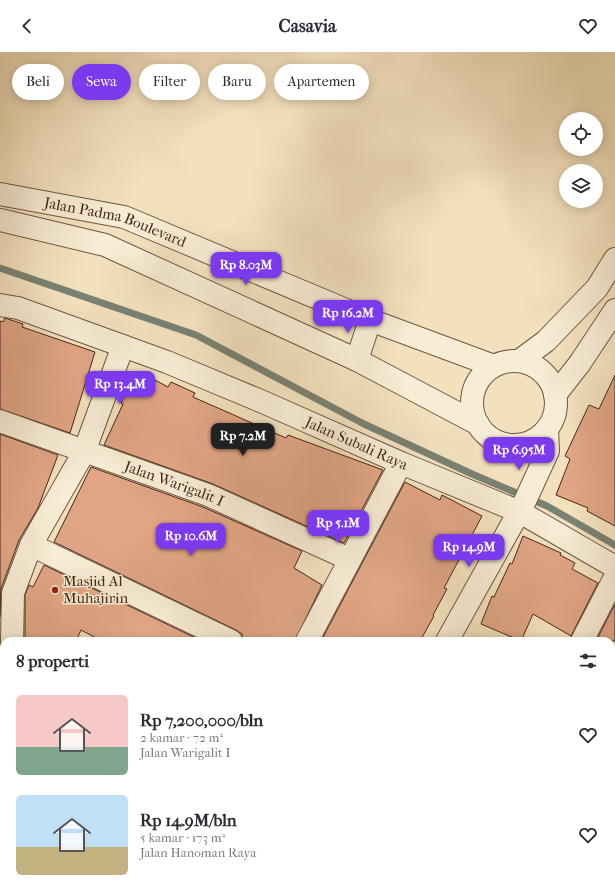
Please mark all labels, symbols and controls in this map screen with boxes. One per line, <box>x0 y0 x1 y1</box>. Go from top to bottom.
icon: back <box>16 15 38 37</box>
icon: heart <box>577 15 599 37</box>
text: Casavia <box>279 16 336 37</box>
chip: Beli <box>12 64 64 100</box>
chip: Sewa <box>72 64 131 100</box>
chip: Filter <box>139 64 200 100</box>
chip: Baru <box>208 64 266 100</box>
chip: Apartemen <box>274 64 369 100</box>
map controls <box>559 112 603 208</box>
button: locate <box>559 112 603 156</box>
button: layers <box>559 164 603 208</box>
street label: Jalan Padma Boulevard <box>42 193 190 251</box>
pin: Rp 8.03M <box>205 252 287 286</box>
text: Rp 8.03M <box>220 257 272 272</box>
pin: Rp 16.2M <box>307 300 389 334</box>
text: Rp 16.2M <box>322 305 374 320</box>
pin: Rp 13.4M <box>79 371 161 405</box>
text: Rp 13.4M <box>94 376 146 391</box>
street label: Jalan Subali Raya <box>301 412 412 474</box>
pin: Rp 7.2M <box>206 423 280 457</box>
text: Rp 7.2M <box>220 428 266 443</box>
pin: Rp 6.95M <box>478 437 560 471</box>
text: Rp 6.95M <box>493 442 545 457</box>
street label: Jalan Warigalit I <box>121 457 227 510</box>
pin: Rp 5.1M <box>301 510 375 544</box>
text: Rp 5.1M <box>316 515 360 530</box>
pin: Rp 10.6M <box>150 523 232 557</box>
text: Rp 10.6M <box>165 528 217 543</box>
pin: Rp 14.9M <box>428 534 510 568</box>
text: Rp 14.9M <box>443 539 495 554</box>
place label: Masjid Al Muhajirin <box>63 572 128 607</box>
marker: Masjid Al Muhajirin <box>50 585 60 595</box>
icon: filters <box>577 650 599 672</box>
text: 8 properti <box>16 651 89 671</box>
text: Rp 7,200,000/bln <box>140 710 263 730</box>
icon: home <box>48 711 96 759</box>
icon: heart <box>577 724 599 746</box>
text: 2 kamar · 72 m² <box>140 730 223 745</box>
text: Jalan Warigalit I <box>140 745 231 760</box>
text: Rp 14.9M/bln <box>140 810 237 830</box>
icon: home <box>48 811 96 859</box>
icon: heart <box>577 824 599 846</box>
text: 5 kamar · 173 m² <box>140 830 225 845</box>
text: Jalan Hanoman Raya <box>140 845 256 860</box>

